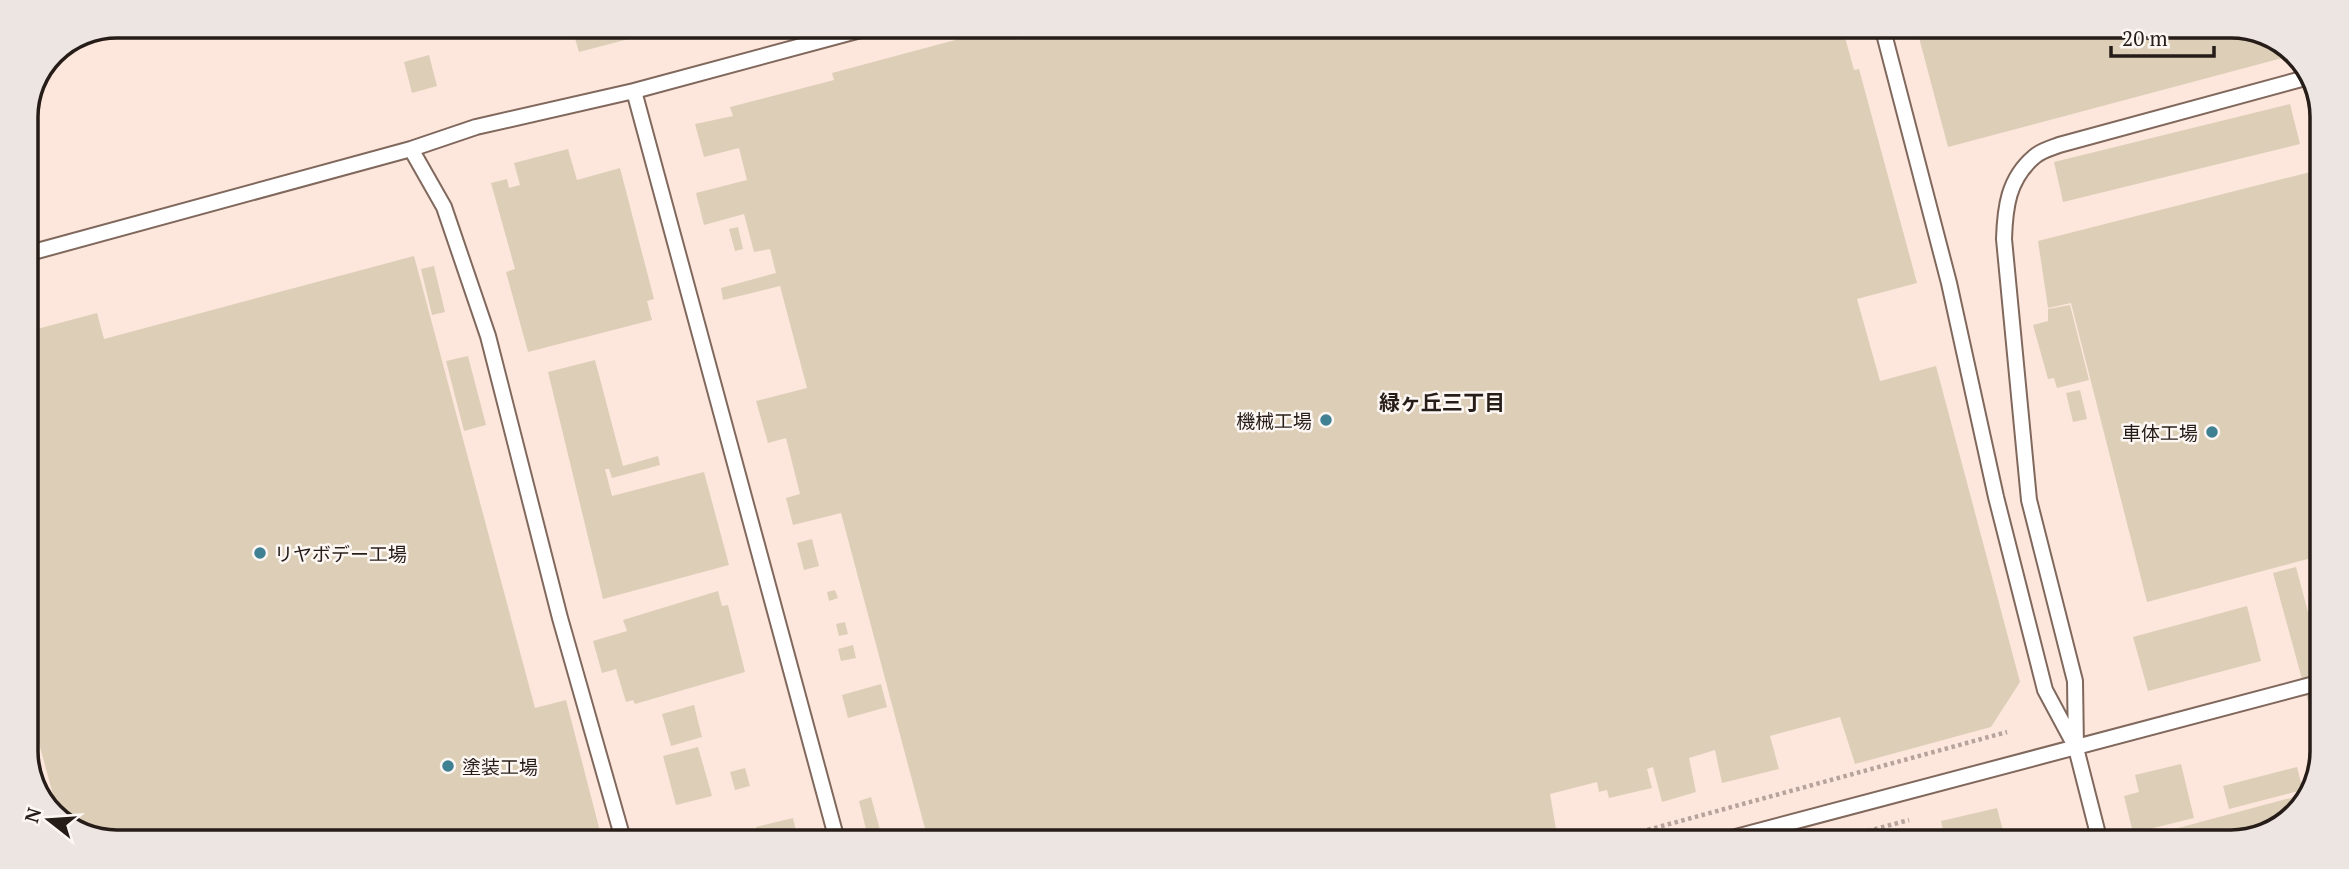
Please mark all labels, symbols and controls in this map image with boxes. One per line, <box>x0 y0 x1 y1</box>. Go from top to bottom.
scale bar <box>2111 14 2214 58</box>
text: 20 m <box>2122 24 2168 52</box>
district label: 緑ヶ丘三丁目 <box>1379 388 1505 416</box>
place label: 機械工場 <box>1236 408 1312 433</box>
marker: 機械工場 <box>1318 412 1334 428</box>
place label: 車体工場 <box>2122 420 2198 445</box>
marker: 車体工場 <box>2204 424 2220 440</box>
place label: リヤボデー工場 <box>274 541 407 566</box>
marker: リヤボデー工場 <box>252 545 268 561</box>
place label: 塗装工場 <box>462 754 538 779</box>
marker: 塗装工場 <box>440 758 456 774</box>
north arrow <box>14 785 84 855</box>
text: N <box>18 804 46 825</box>

